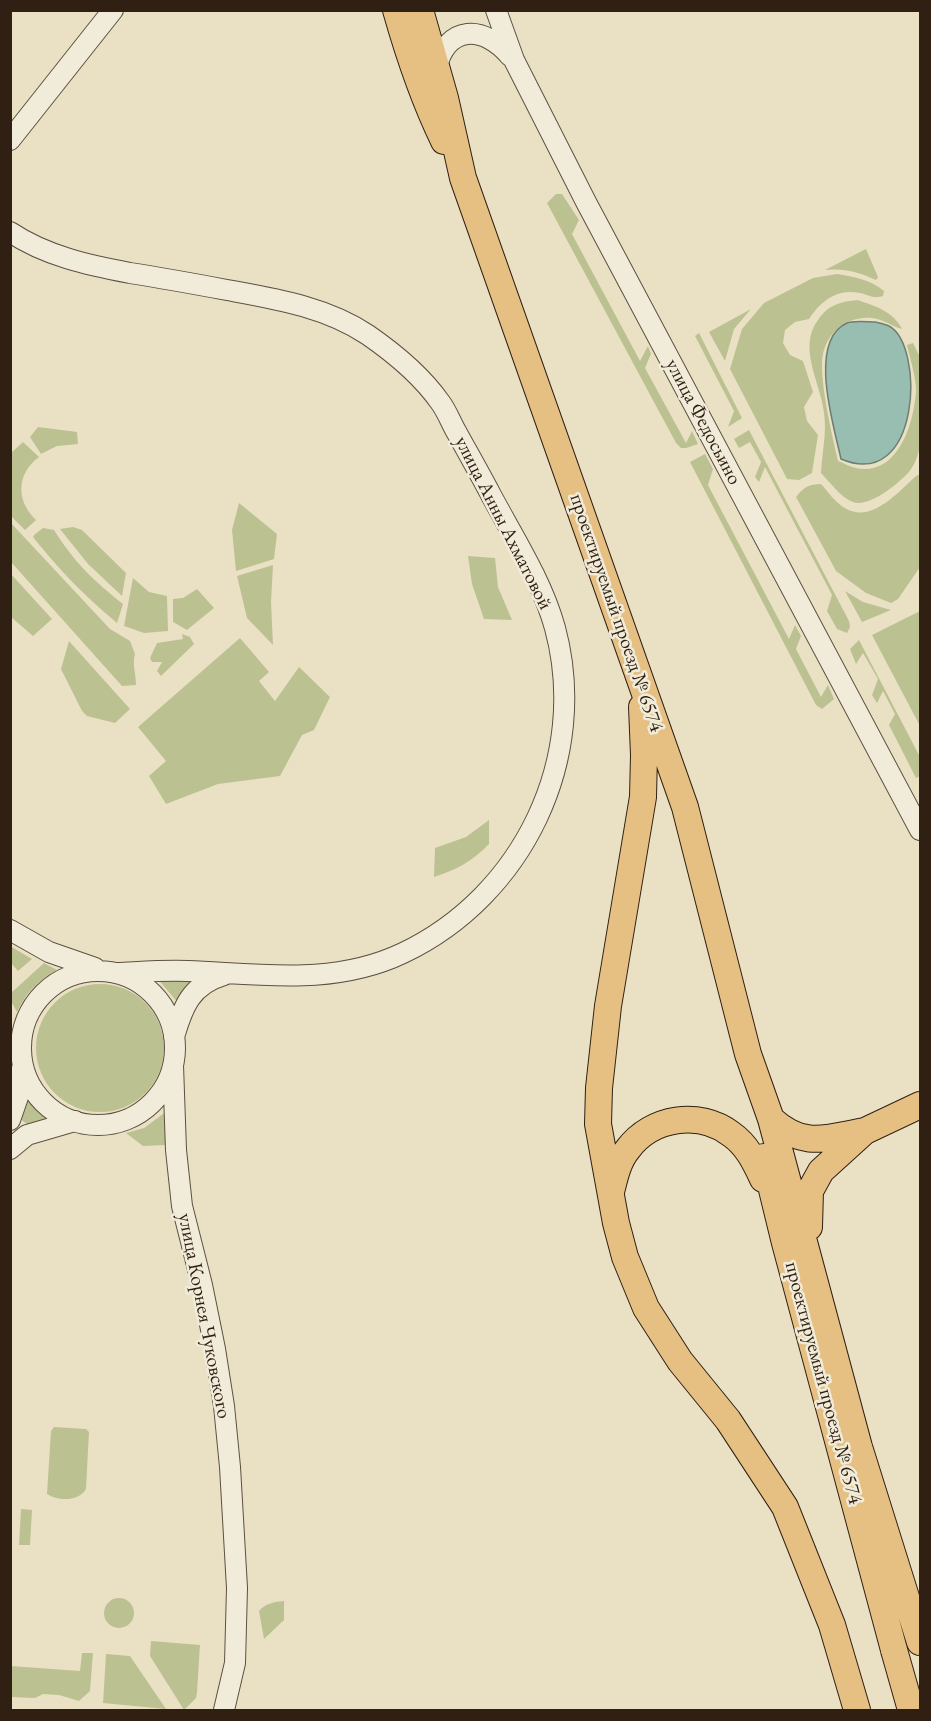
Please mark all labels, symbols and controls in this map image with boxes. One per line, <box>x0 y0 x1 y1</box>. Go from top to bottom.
street label: улица Федосьино <box>660 355 746 489</box>
street label: улица Анны Ахматовой <box>449 432 557 614</box>
street label: проектируемый проезд № 6574 <box>564 491 668 735</box>
street label: улица Корнея Чуковского <box>172 1211 236 1421</box>
street label: проектируемый проезд № 6574 <box>779 1259 867 1507</box>

